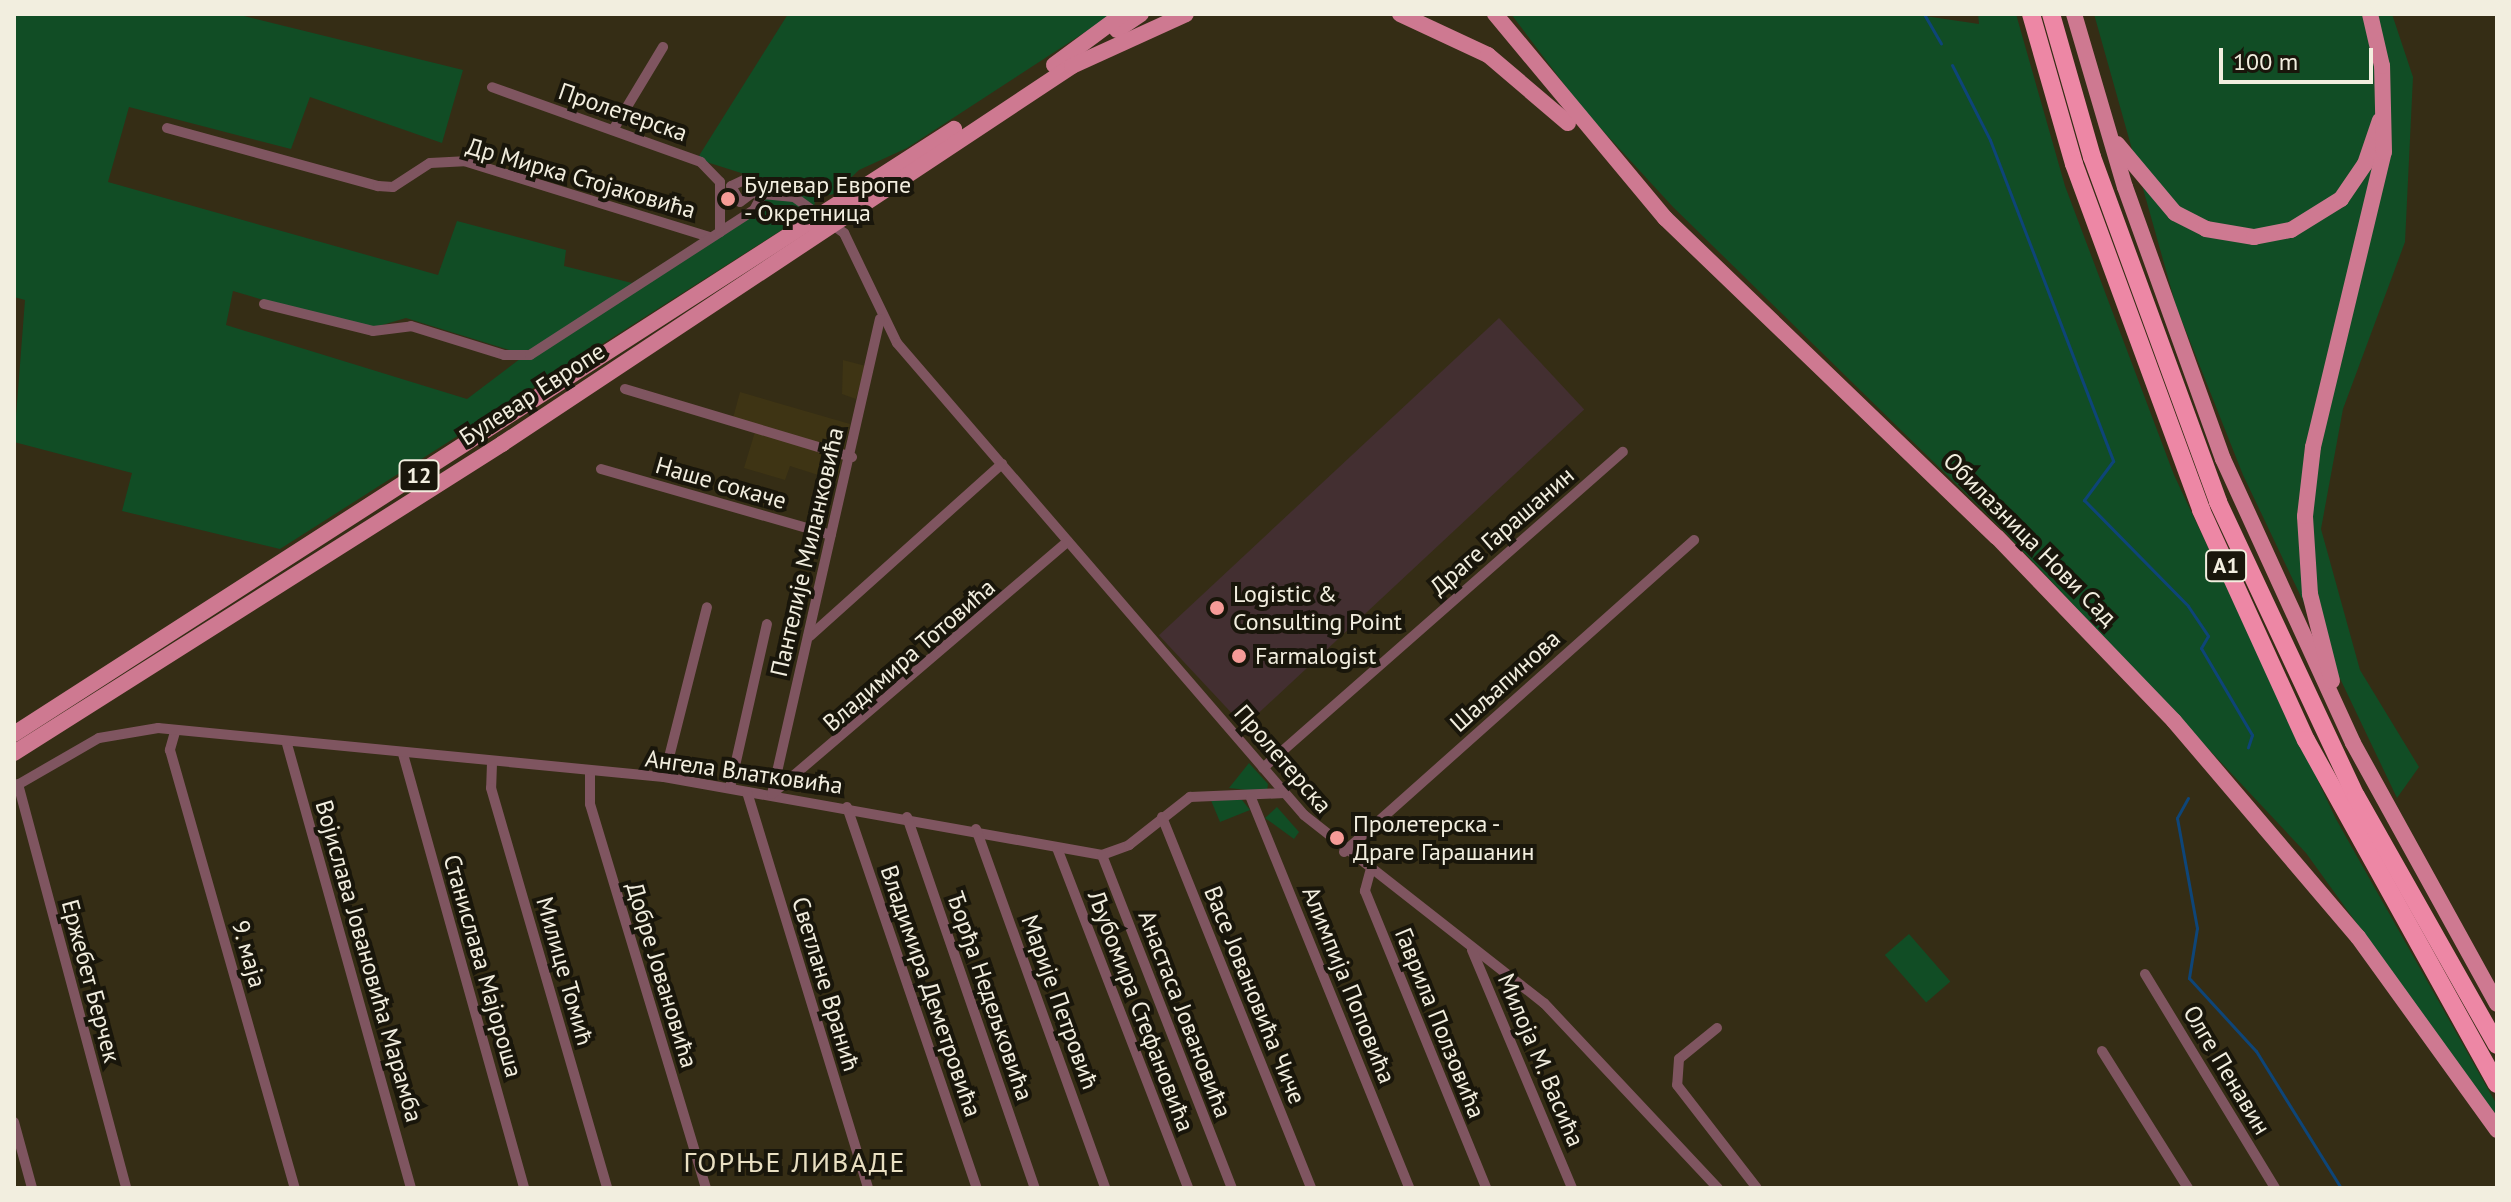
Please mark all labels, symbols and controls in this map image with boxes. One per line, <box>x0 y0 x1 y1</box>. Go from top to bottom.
scale bar <box>2223 32 2377 82</box>
text: 100 m <box>2233 46 2298 77</box>
street label: Пролетерска <box>555 77 691 147</box>
street label: Др Мирка Стојаковића <box>463 131 699 225</box>
place label: Булевар Европе - Окретница <box>744 171 911 227</box>
marker: Булевар Европе - Окретница <box>719 190 737 208</box>
street label: Булевар Европе <box>454 336 610 452</box>
street label: Пантелије Миланковића <box>764 425 850 679</box>
street label: Обилазница Нови Сад <box>1937 446 2123 632</box>
street label: Наше сокаче <box>652 451 790 515</box>
road number: 12 <box>397 458 441 494</box>
street label: Драге Гарашанин <box>1424 461 1580 601</box>
road number: A1 <box>2204 548 2248 584</box>
street label: Владимира Тотовића <box>817 572 1001 738</box>
place label: Logistic & Consulting Point <box>1233 580 1402 636</box>
marker: Logistic & Consulting Point <box>1208 599 1226 617</box>
street label: Шаљапинова <box>1444 624 1566 738</box>
place label: Farmalogist <box>1255 642 1376 670</box>
marker: Farmalogist <box>1230 647 1248 665</box>
street label: Пролетерска <box>1228 699 1338 819</box>
street label: Ангела Влатковића <box>643 744 845 800</box>
street label: Војислава Јовановића Марамба <box>309 797 429 1125</box>
place label: Пролетерска - Драге Гарашанин <box>1353 810 1534 866</box>
marker: Пролетерска - Драге Гарашанин <box>1328 829 1346 847</box>
street label: Станислава Мајороша <box>437 851 529 1081</box>
street label: Владимира Деметровића <box>874 861 988 1121</box>
street label: Добре Јовановића <box>620 879 704 1071</box>
street label: Васе Јовановића Чиче <box>1198 882 1312 1108</box>
street label: Алимпија Поповића <box>1296 882 1402 1088</box>
street label: Љубомира Стефановића <box>1082 886 1200 1136</box>
street label: Ђорђа Недељковића <box>941 888 1039 1104</box>
street label: Милице Томић <box>530 893 600 1049</box>
street label: Светлане Вранић <box>786 893 866 1075</box>
street label: Ержебет Берчек <box>55 896 127 1066</box>
street label: Анастаса Јовановића <box>1132 906 1238 1122</box>
street label: Марије Петровић <box>1015 911 1105 1093</box>
street label: 9. маја <box>225 916 273 992</box>
street label: Гаврила Ползовића <box>1389 924 1491 1122</box>
street label: Милоја М. Васића <box>1491 968 1591 1152</box>
street label: Олге Пенавин <box>2177 1000 2277 1140</box>
district label: ГОРЊЕ ЛИВАДЕ <box>683 1145 907 1179</box>

